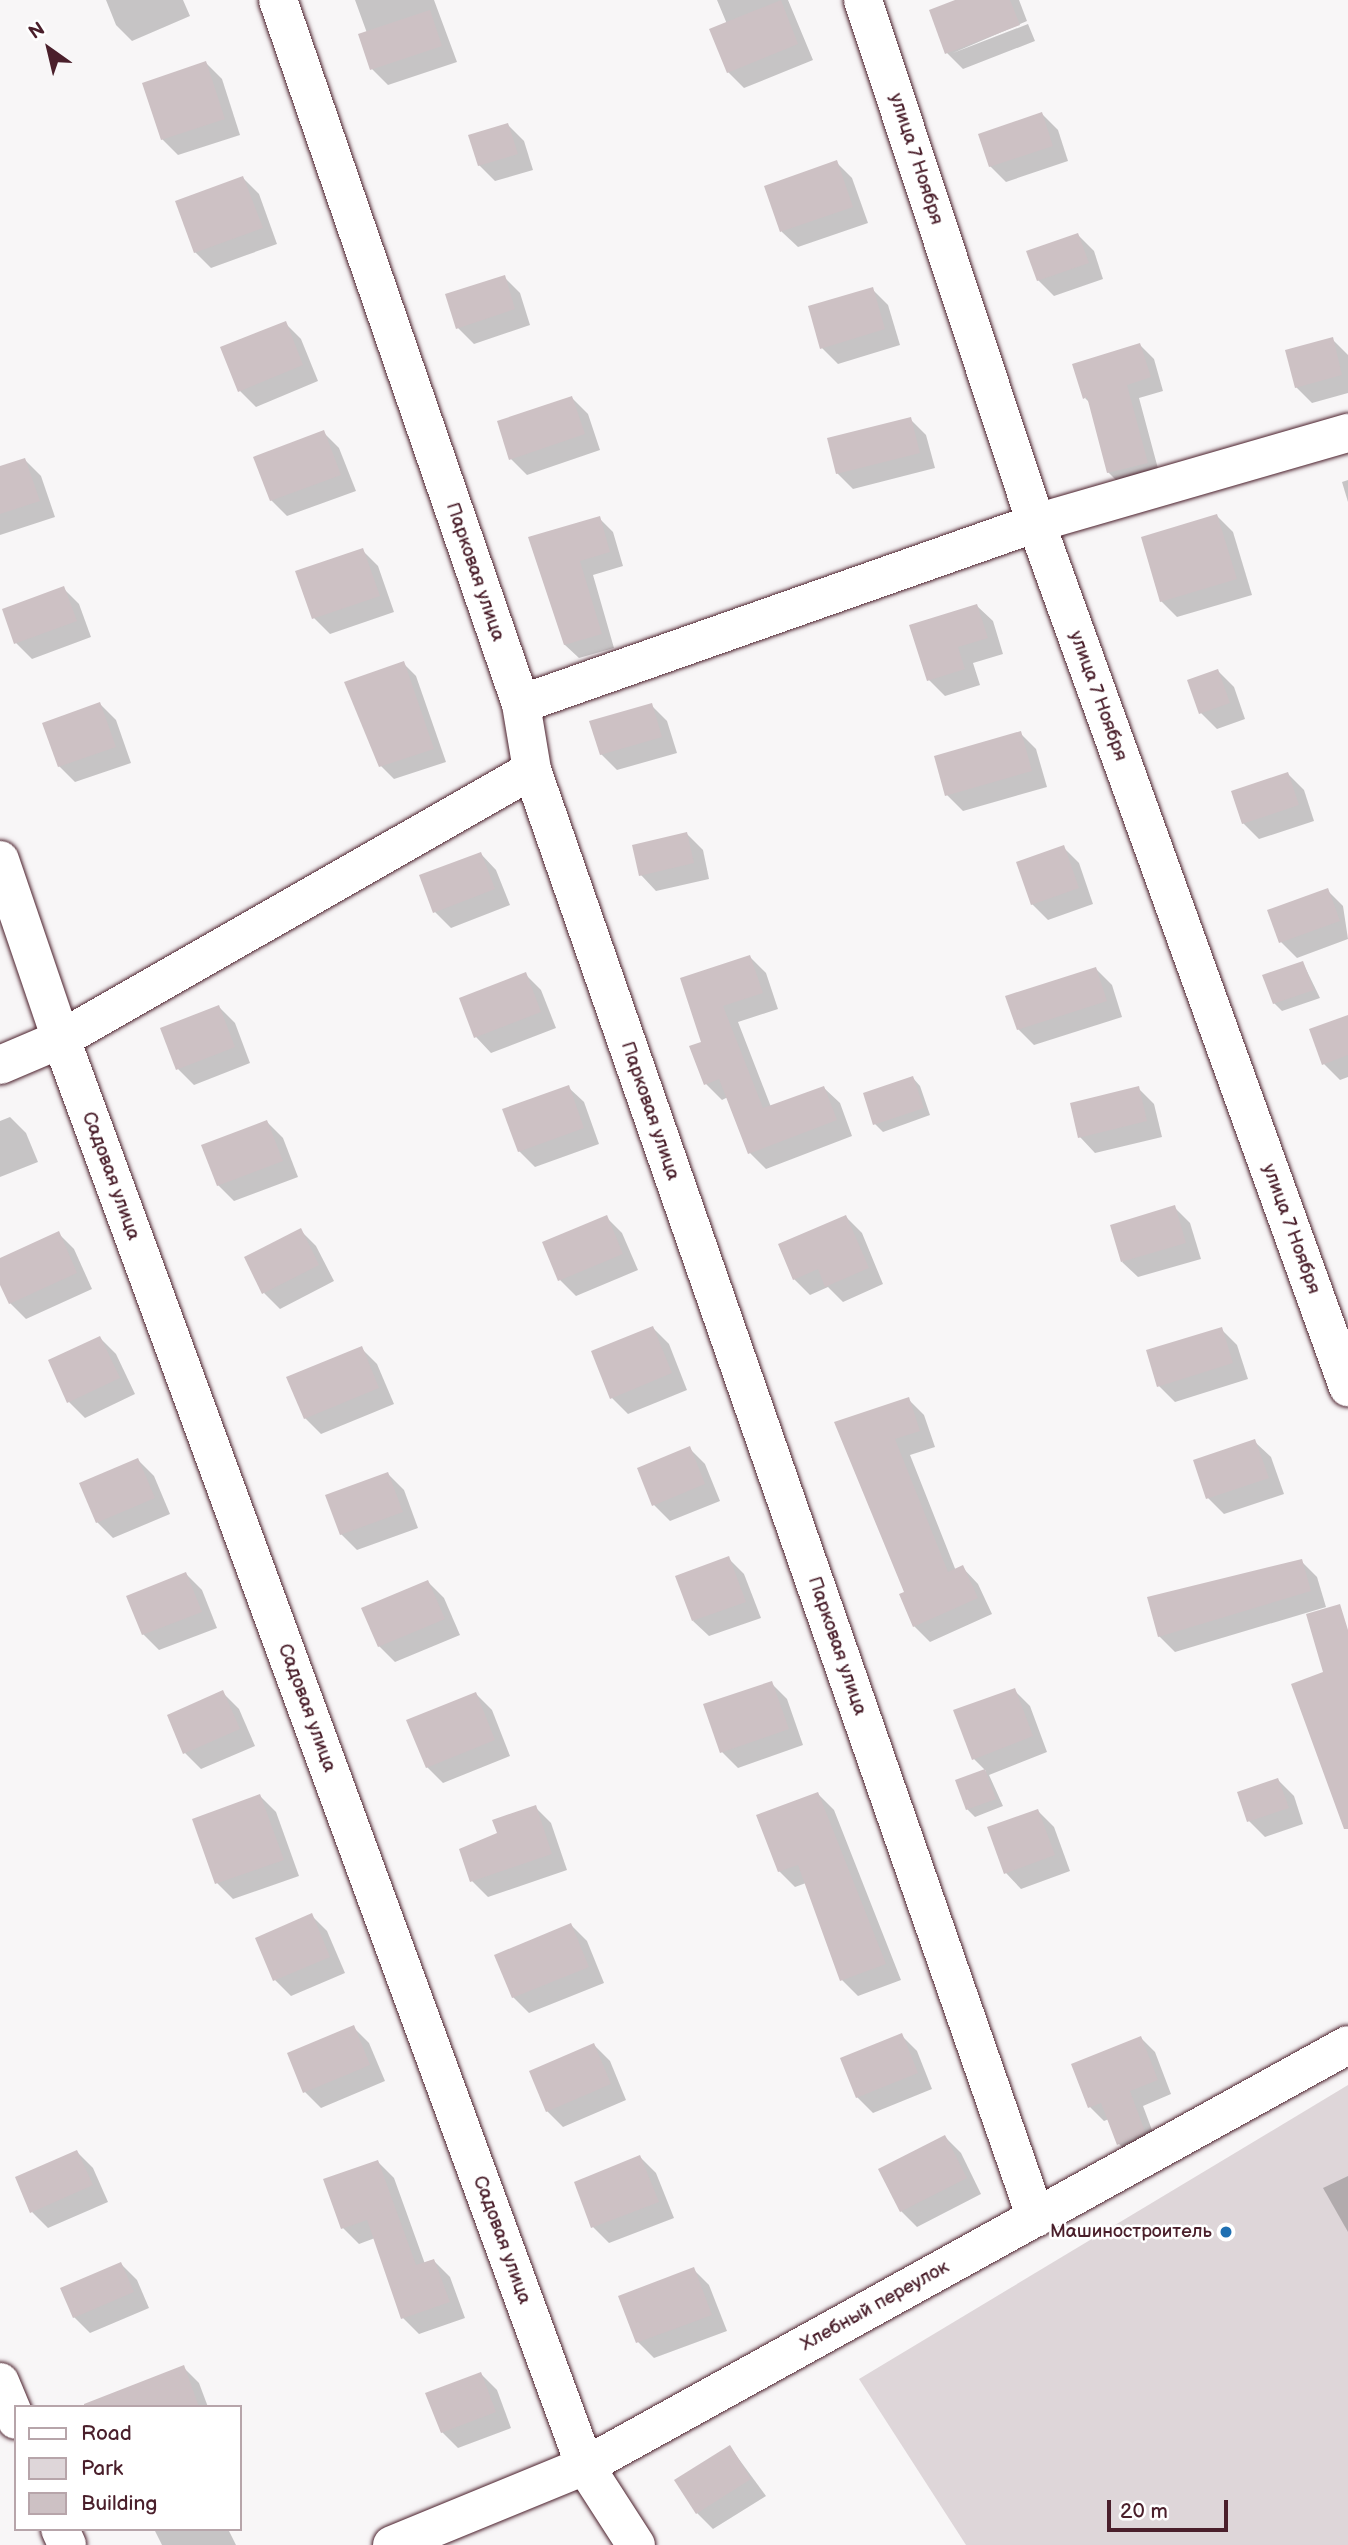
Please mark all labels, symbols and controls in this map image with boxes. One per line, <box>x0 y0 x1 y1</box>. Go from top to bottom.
north arrow <box>14 14 84 84</box>
text: N <box>25 18 49 45</box>
street label: улица 7 Ноября <box>884 90 948 228</box>
street label: Парковая улица <box>441 500 509 644</box>
street label: улица 7 Ноября <box>1064 627 1132 765</box>
street label: Парковая улица <box>616 1039 684 1183</box>
street label: Садовая улица <box>77 1109 145 1243</box>
street label: улица 7 Ноября <box>1257 1160 1325 1298</box>
street label: Парковая улица <box>803 1574 871 1718</box>
street label: Садовая улица <box>273 1641 341 1775</box>
street label: Садовая улица <box>468 2173 536 2307</box>
place label: Машиностроитель <box>1050 2221 1212 2243</box>
marker: Машиностроитель <box>1218 2224 1234 2240</box>
street label: Хлебный переулок <box>797 2256 953 2356</box>
legend <box>14 2405 242 2531</box>
text: Road <box>81 2421 132 2446</box>
text: Park <box>81 2456 123 2481</box>
scale bar <box>1110 2486 1231 2530</box>
text: Building <box>81 2491 157 2516</box>
text: 20 m <box>1120 2499 1168 2524</box>

